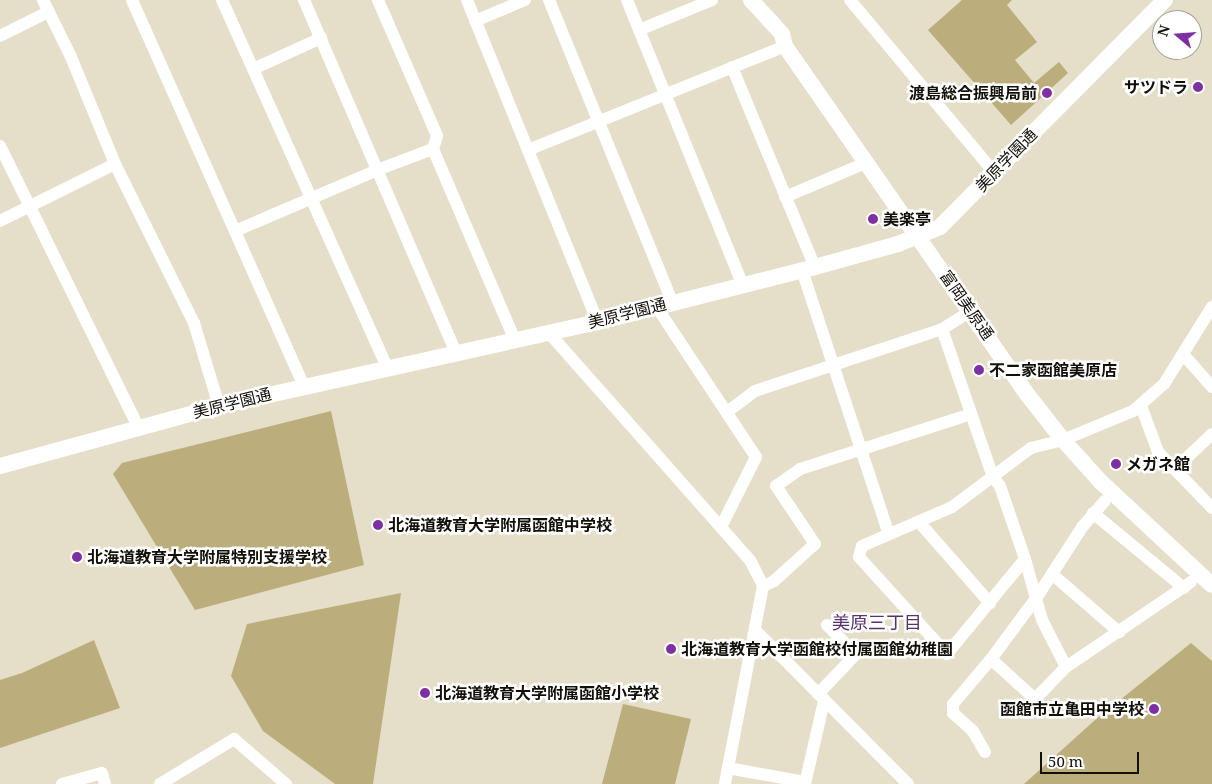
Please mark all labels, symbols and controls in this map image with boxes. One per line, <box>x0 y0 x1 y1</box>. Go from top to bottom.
north arrow <box>1152 10 1202 60</box>
text: N <box>1152 22 1174 39</box>
place label: サツドラ <box>1124 77 1188 97</box>
marker: サツドラ <box>1192 81 1204 93</box>
place label: 渡島総合振興局前 <box>909 83 1037 103</box>
marker: 渡島総合振興局前 <box>1041 87 1053 99</box>
street label: 美原学園通 <box>971 125 1041 195</box>
place label: 美楽亭 <box>883 209 931 229</box>
marker: 美楽亭 <box>867 213 879 225</box>
street label: 富岡美原通 <box>936 267 998 343</box>
street label: 美原学園通 <box>586 294 668 332</box>
place label: 不二家函館美原店 <box>989 360 1117 380</box>
marker: 不二家函館美原店 <box>973 364 985 376</box>
street label: 美原学園通 <box>191 384 273 422</box>
place label: メガネ館 <box>1126 454 1190 474</box>
marker: メガネ館 <box>1110 458 1122 470</box>
place label: 北海道教育大学附属函館中学校 <box>388 515 612 535</box>
marker: 北海道教育大学附属函館中学校 <box>372 519 384 531</box>
place label: 北海道教育大学附属特別支援学校 <box>87 547 327 567</box>
marker: 北海道教育大学附属特別支援学校 <box>71 551 83 563</box>
district label: 美原三丁目 <box>832 611 922 633</box>
place label: 北海道教育大学函館校付属函館幼稚園 <box>681 639 953 659</box>
marker: 北海道教育大学函館校付属函館幼稚園 <box>665 643 677 655</box>
place label: 北海道教育大学附属函館小学校 <box>435 683 659 703</box>
marker: 北海道教育大学附属函館小学校 <box>419 687 431 699</box>
place label: 函館市立亀田中学校 <box>1000 699 1144 719</box>
marker: 函館市立亀田中学校 <box>1148 703 1160 715</box>
scale bar <box>1042 742 1141 774</box>
text: 50 m <box>1048 751 1083 771</box>

